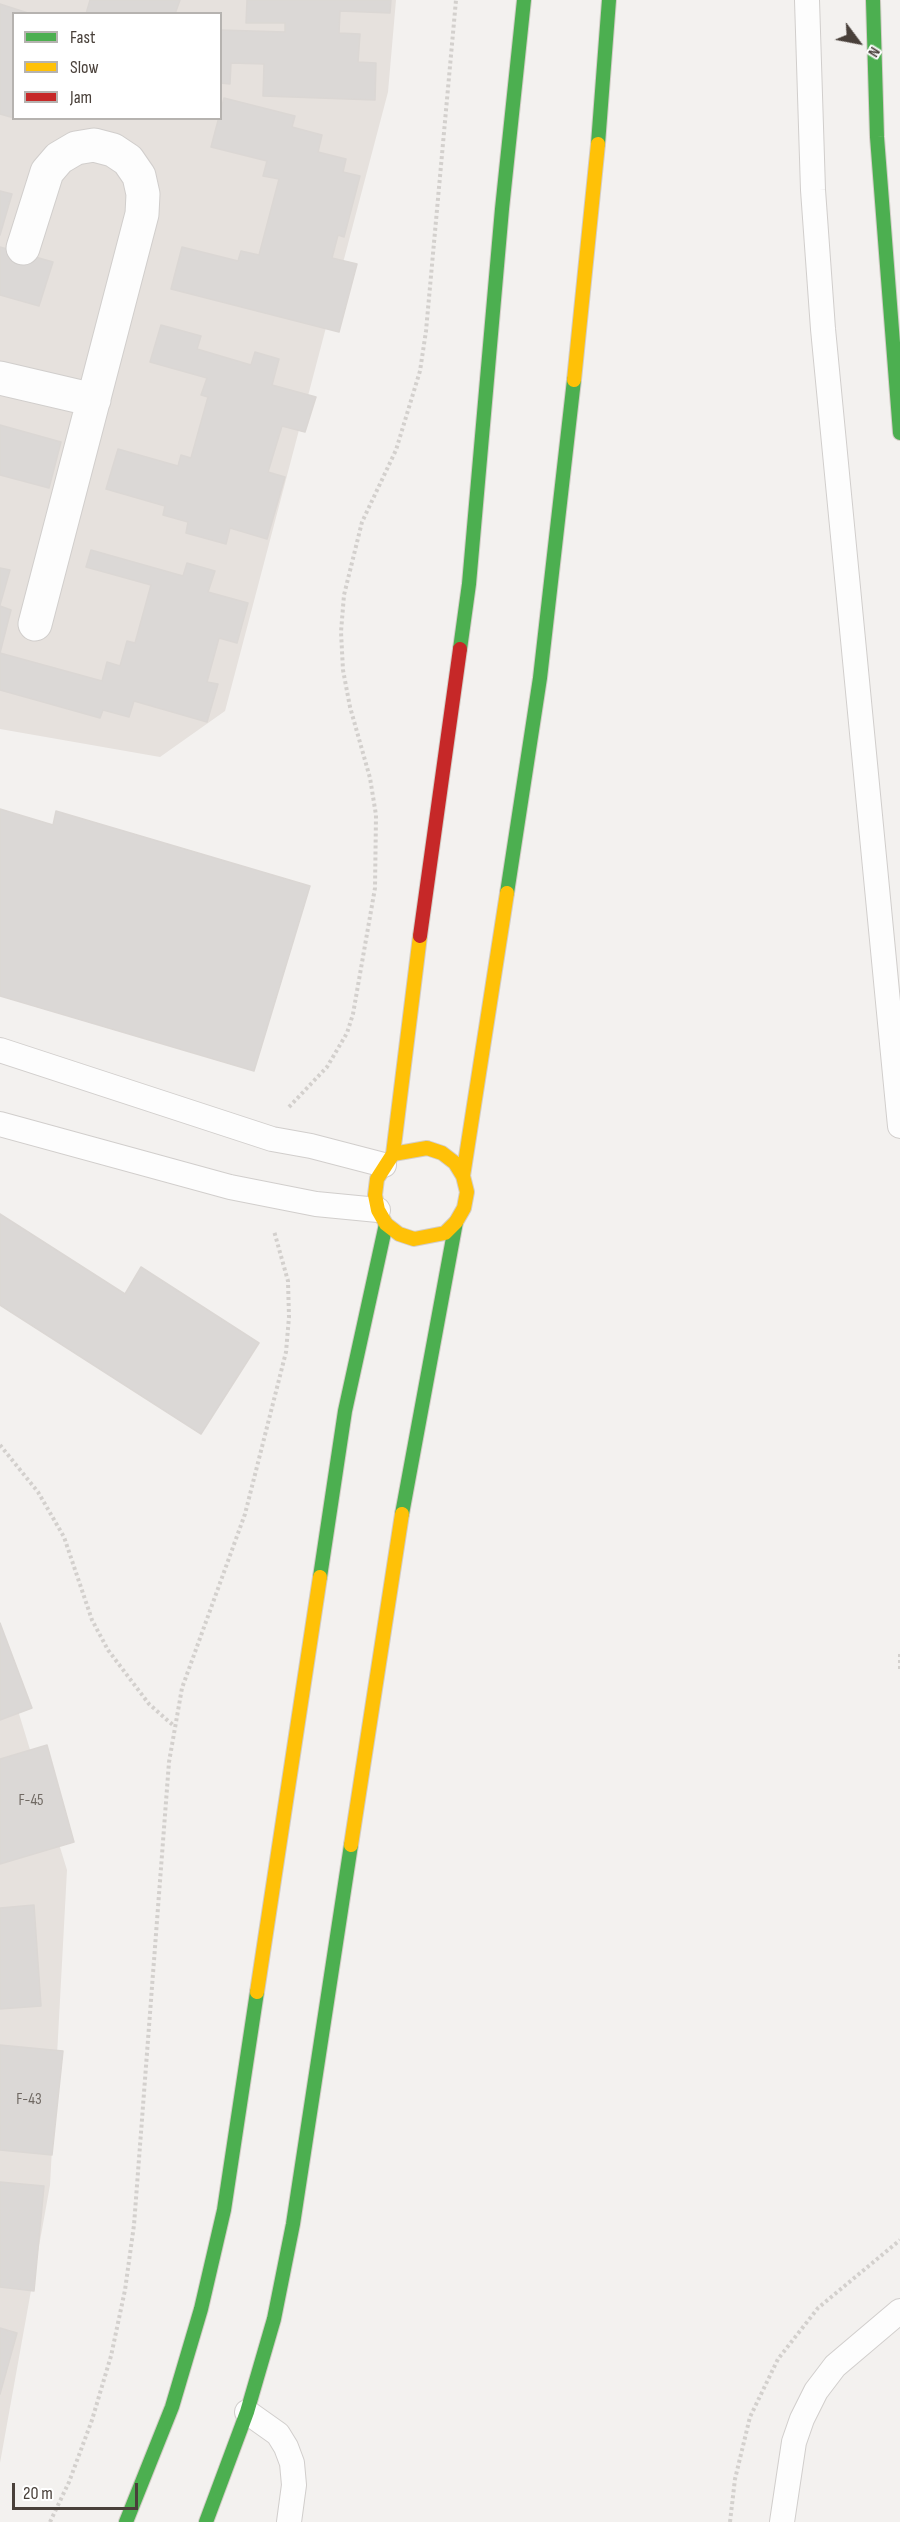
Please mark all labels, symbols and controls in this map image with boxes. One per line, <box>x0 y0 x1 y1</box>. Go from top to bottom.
legend <box>12 12 222 120</box>
north arrow <box>828 12 888 72</box>
text: Fast <box>70 27 95 48</box>
text: N <box>863 43 884 60</box>
text: Slow <box>70 57 99 78</box>
text: Jam <box>70 87 92 108</box>
house number: F-45 <box>18 1791 44 1811</box>
house number: F-43 <box>16 2090 42 2110</box>
scale bar <box>15 2471 141 2509</box>
text: 20 m <box>23 2483 53 2504</box>

